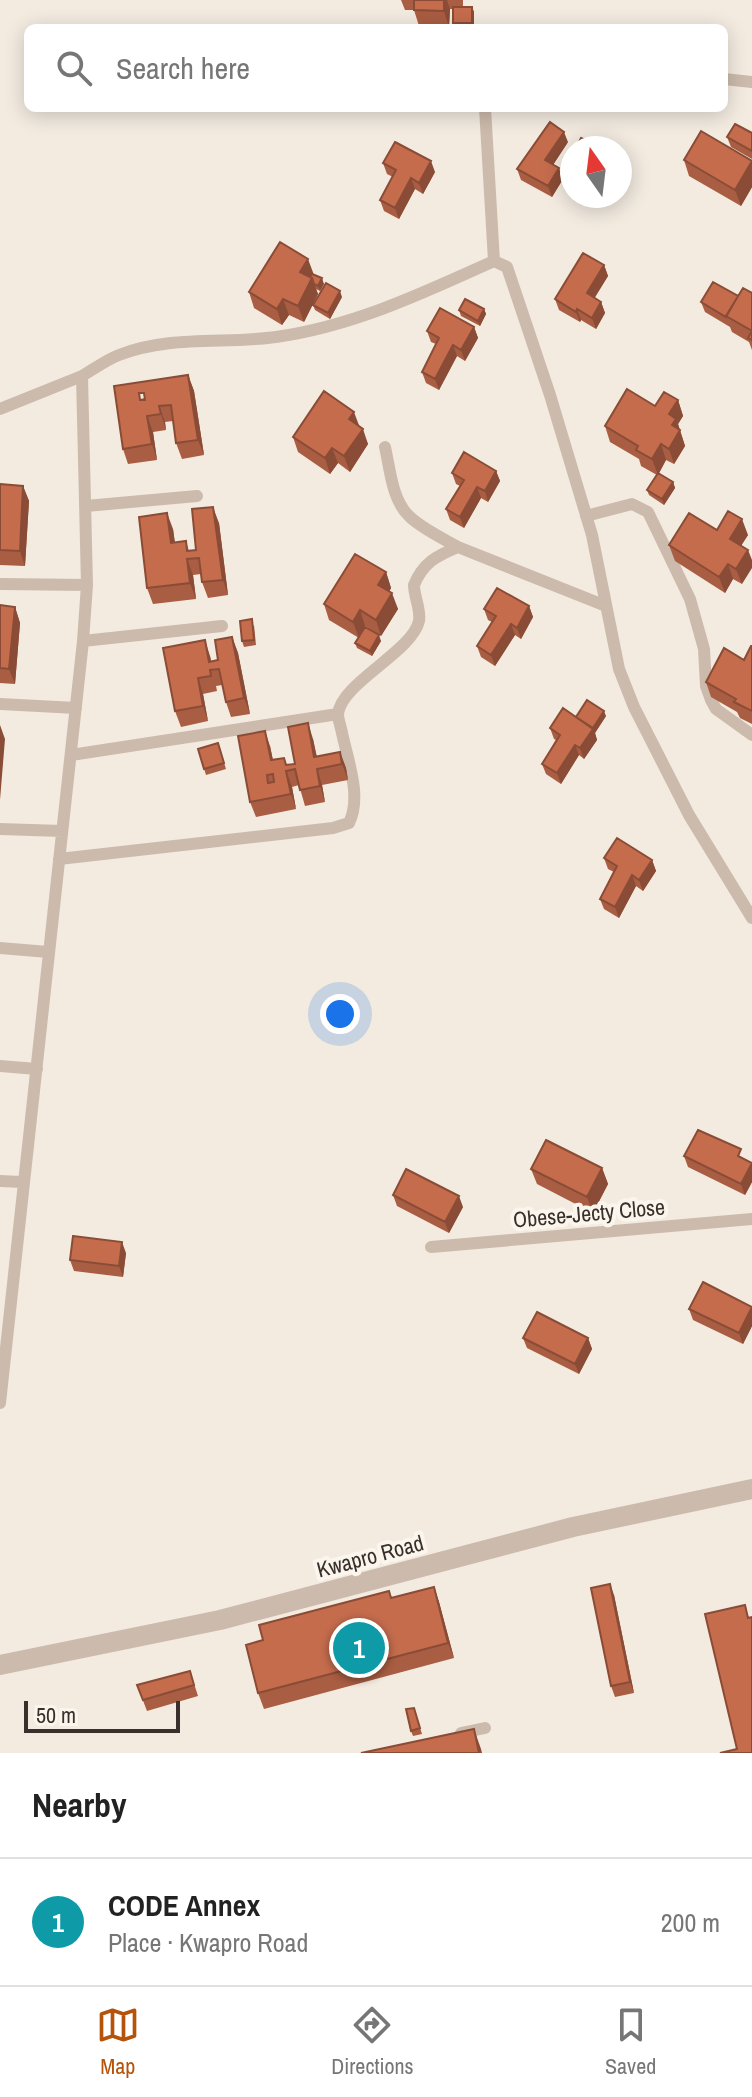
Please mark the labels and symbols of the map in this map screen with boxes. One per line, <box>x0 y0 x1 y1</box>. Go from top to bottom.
north arrow <box>560 136 632 208</box>
your location <box>320 994 360 1034</box>
street label: Obese-Jecty Close <box>512 1191 666 1235</box>
street label: Kwapro Road <box>313 1527 427 1585</box>
pin: 1 <box>333 1618 385 1678</box>
scale bar <box>24 1697 180 1733</box>

